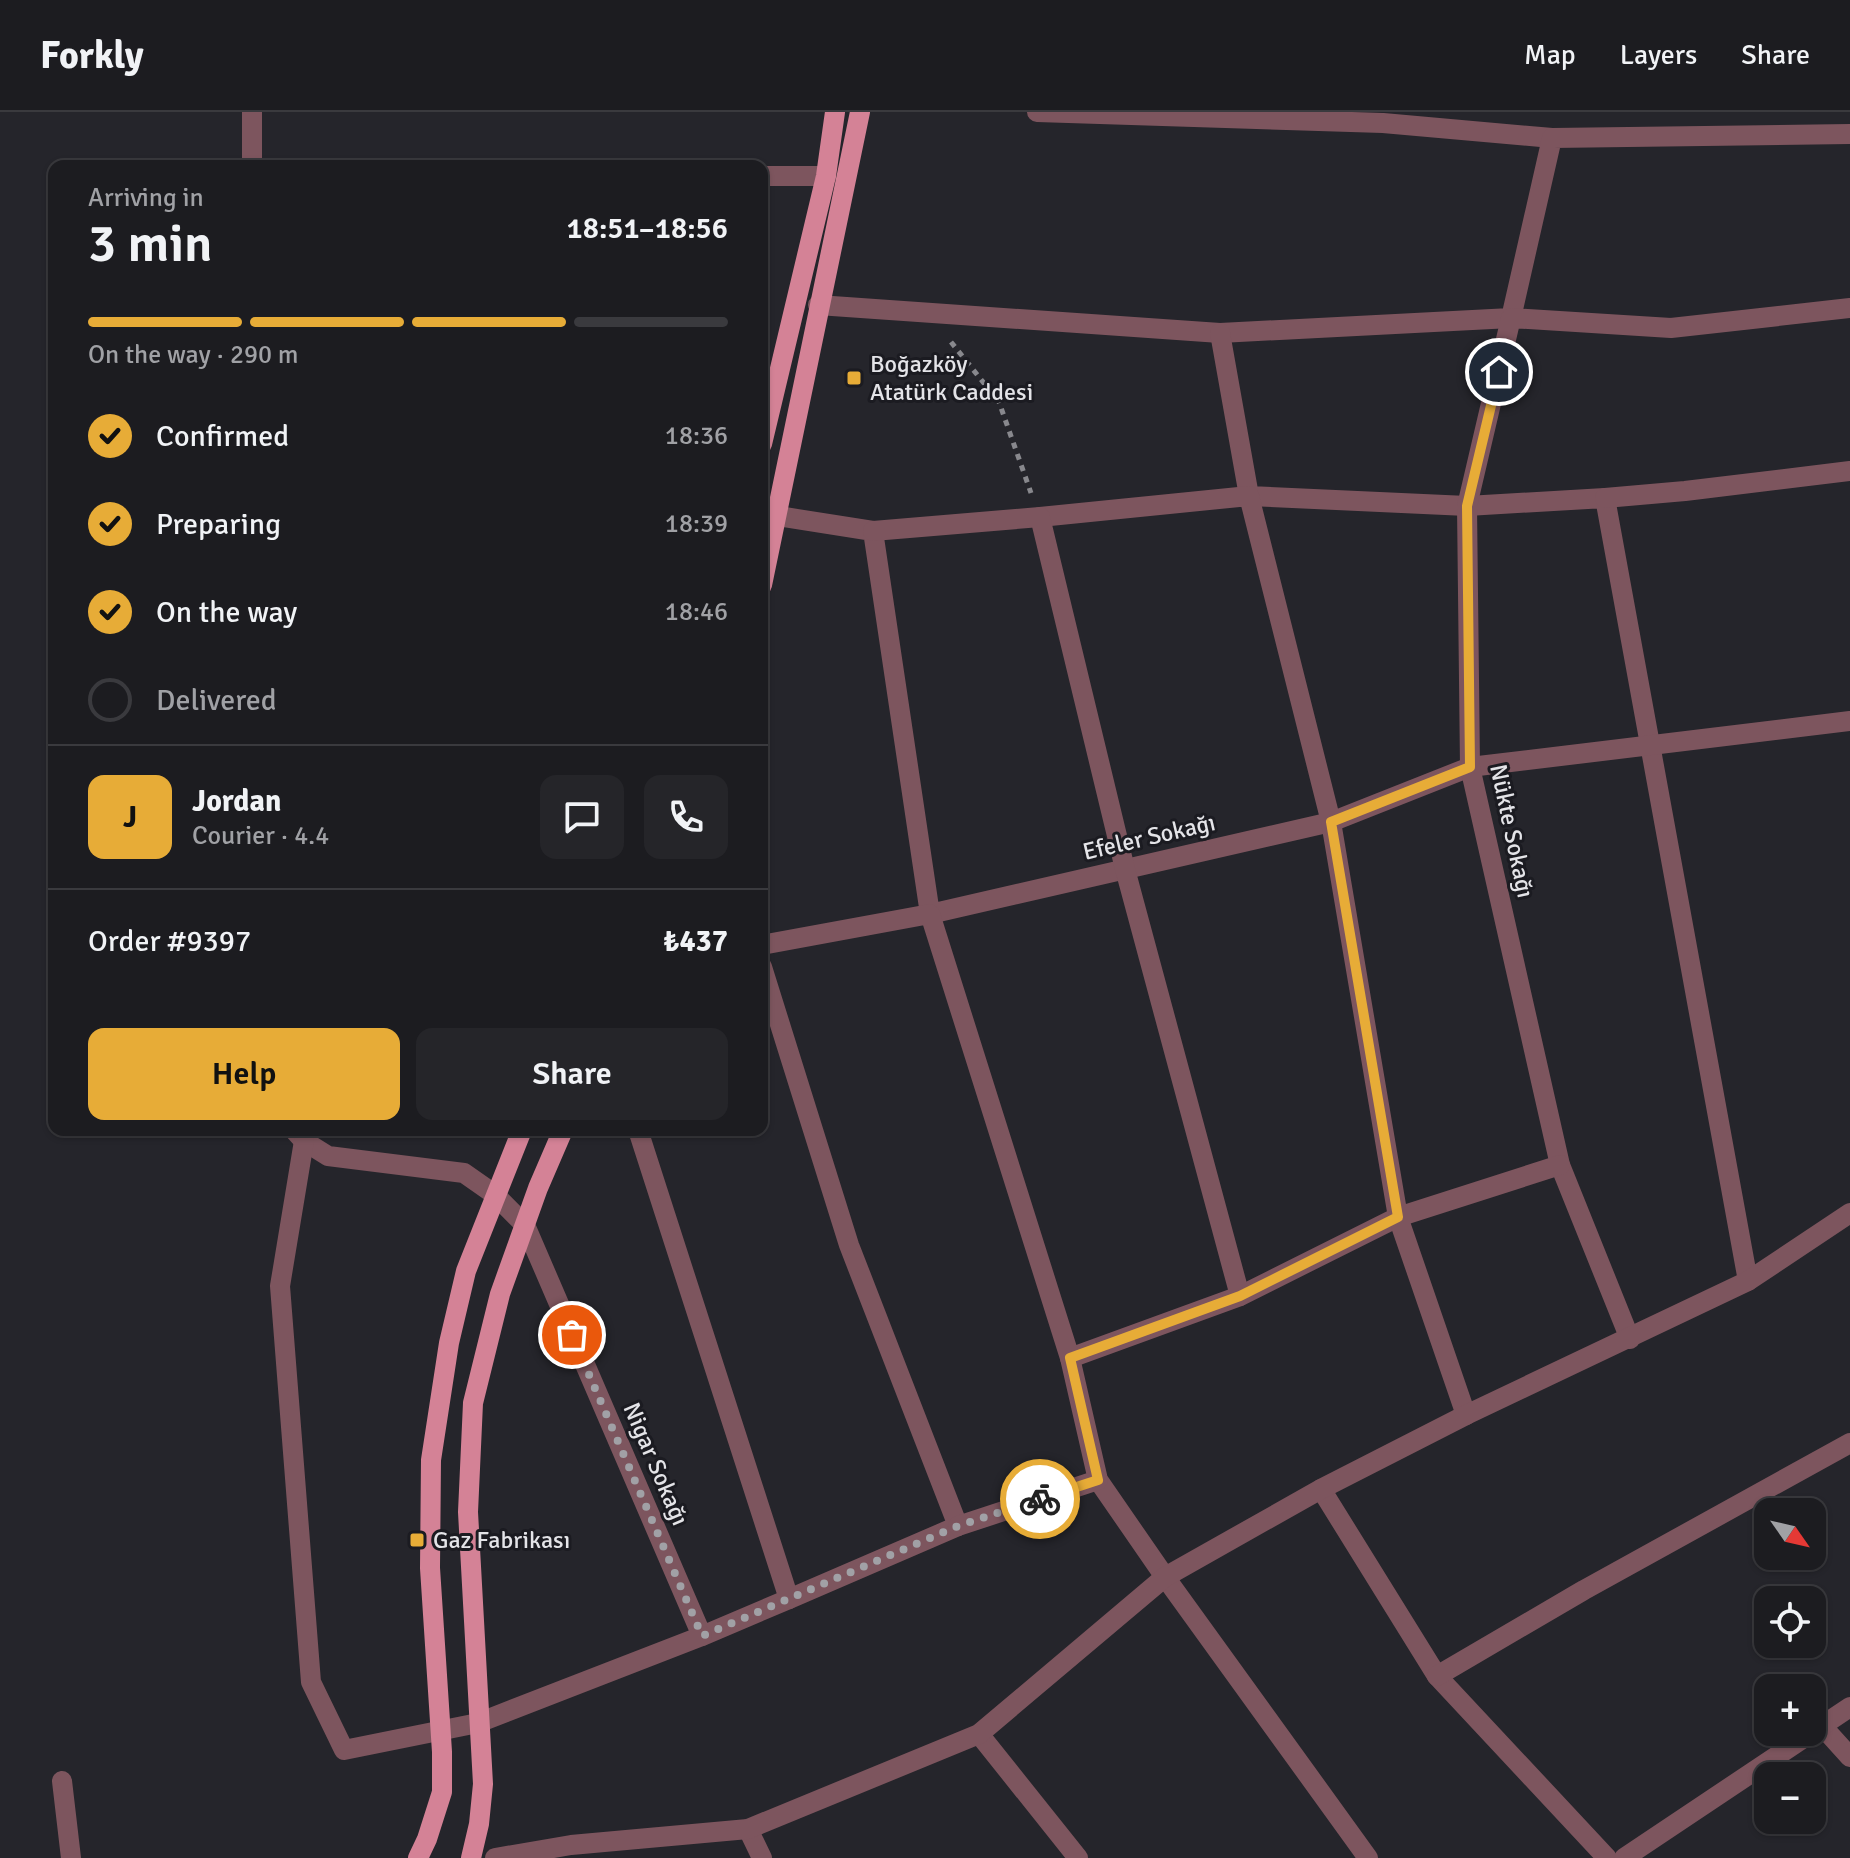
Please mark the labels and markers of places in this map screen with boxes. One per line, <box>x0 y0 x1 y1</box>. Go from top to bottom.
pin <box>1465 338 1533 406</box>
place label: Boğazköy Atatürk Caddesi <box>870 349 1033 407</box>
marker: Boğazköy Atatürk Caddesi <box>845 369 863 387</box>
pin <box>538 1301 606 1369</box>
place label: Gaz Fabrikası <box>433 1525 570 1555</box>
marker: Gaz Fabrikası <box>408 1531 426 1549</box>

